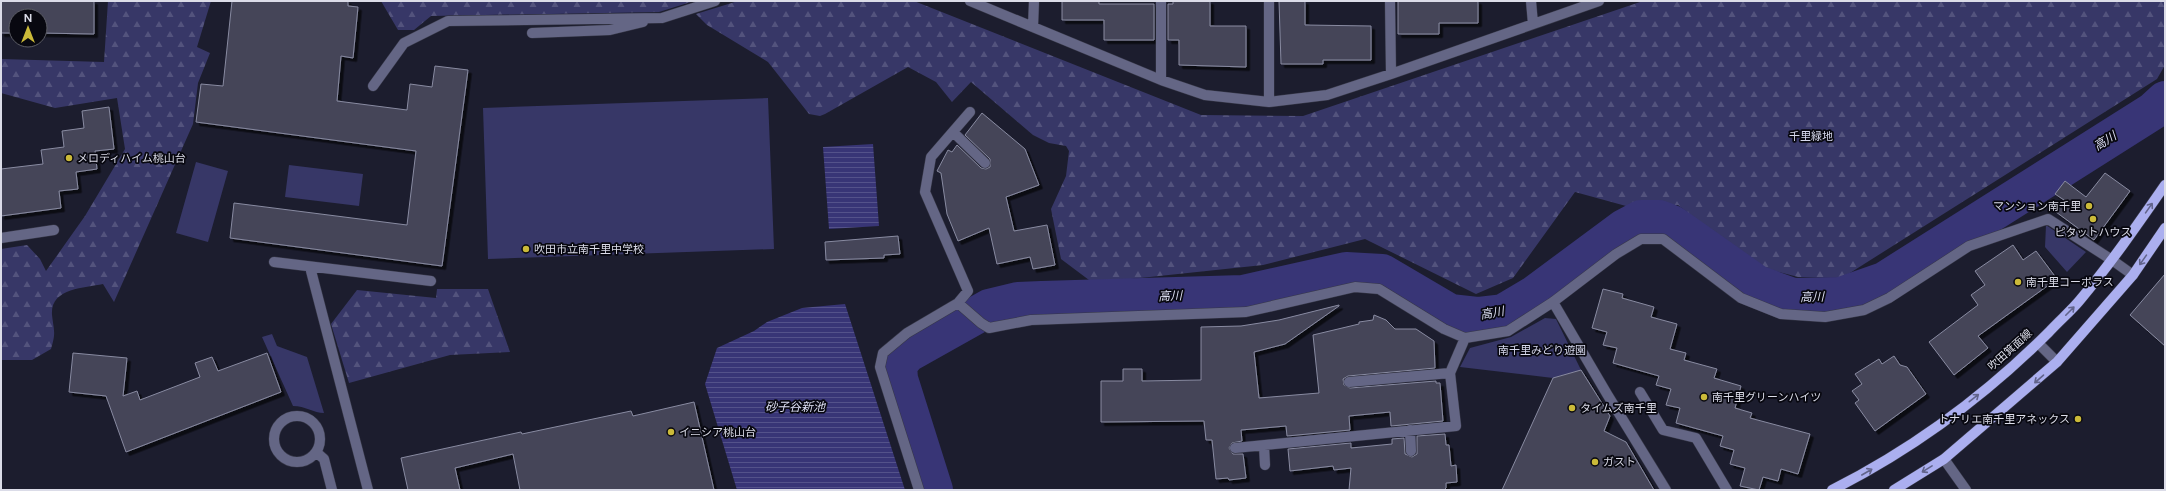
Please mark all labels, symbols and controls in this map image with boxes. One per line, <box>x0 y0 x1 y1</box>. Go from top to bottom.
north arrow <box>8 8 48 48</box>
text: N <box>24 12 32 25</box>
water label: 高川 <box>2091 128 2121 153</box>
park label: 千里緑地 <box>1789 130 1833 143</box>
place label: メロディハイム桃山台 <box>77 152 186 165</box>
marker: メロディハイム桃山台 <box>64 153 74 163</box>
place label: マンション南千里 <box>1993 200 2081 213</box>
marker: マンション南千里 <box>2084 201 2094 211</box>
one-way arrow <box>2145 203 2153 214</box>
marker: ピタットハウス <box>2088 214 2098 224</box>
place label: ピタットハウス <box>2055 226 2132 239</box>
place label: 吹田市立南千里中学校 <box>534 243 644 256</box>
marker: 吹田市立南千里中学校 <box>521 244 531 254</box>
one-way arrow <box>2139 255 2147 266</box>
place label: 南千里コーポラス <box>2026 276 2114 289</box>
marker: 南千里コーポラス <box>2013 277 2023 287</box>
water label: 高川 <box>1158 289 1184 303</box>
water label: 高川 <box>1800 290 1826 304</box>
water label: 高川 <box>1479 304 1507 322</box>
one-way arrow <box>2065 306 2074 316</box>
street label: 吹田箕面線 <box>1985 327 2035 373</box>
park label: 南千里みどり遊園 <box>1498 344 1586 357</box>
one-way arrow <box>2034 375 2044 384</box>
place label: 南千里グリーンハイツ <box>1712 391 1821 404</box>
marker: 南千里グリーンハイツ <box>1699 392 1709 402</box>
one-way arrow <box>1968 394 1979 403</box>
water label: 砂子谷新池 <box>765 400 826 414</box>
place label: タイムズ南千里 <box>1580 402 1657 415</box>
marker: タイムズ南千里 <box>1567 403 1577 413</box>
place label: トナリエ南千里アネックス <box>1938 413 2070 426</box>
marker: トナリエ南千里アネックス <box>2073 414 2083 424</box>
place label: イニシア桃山台 <box>679 426 756 439</box>
marker: イニシア桃山台 <box>666 427 676 437</box>
place label: ガスト <box>1603 456 1636 469</box>
marker: ガスト <box>1590 457 1600 467</box>
one-way arrow <box>1921 466 1933 474</box>
one-way arrow <box>1861 468 1872 476</box>

